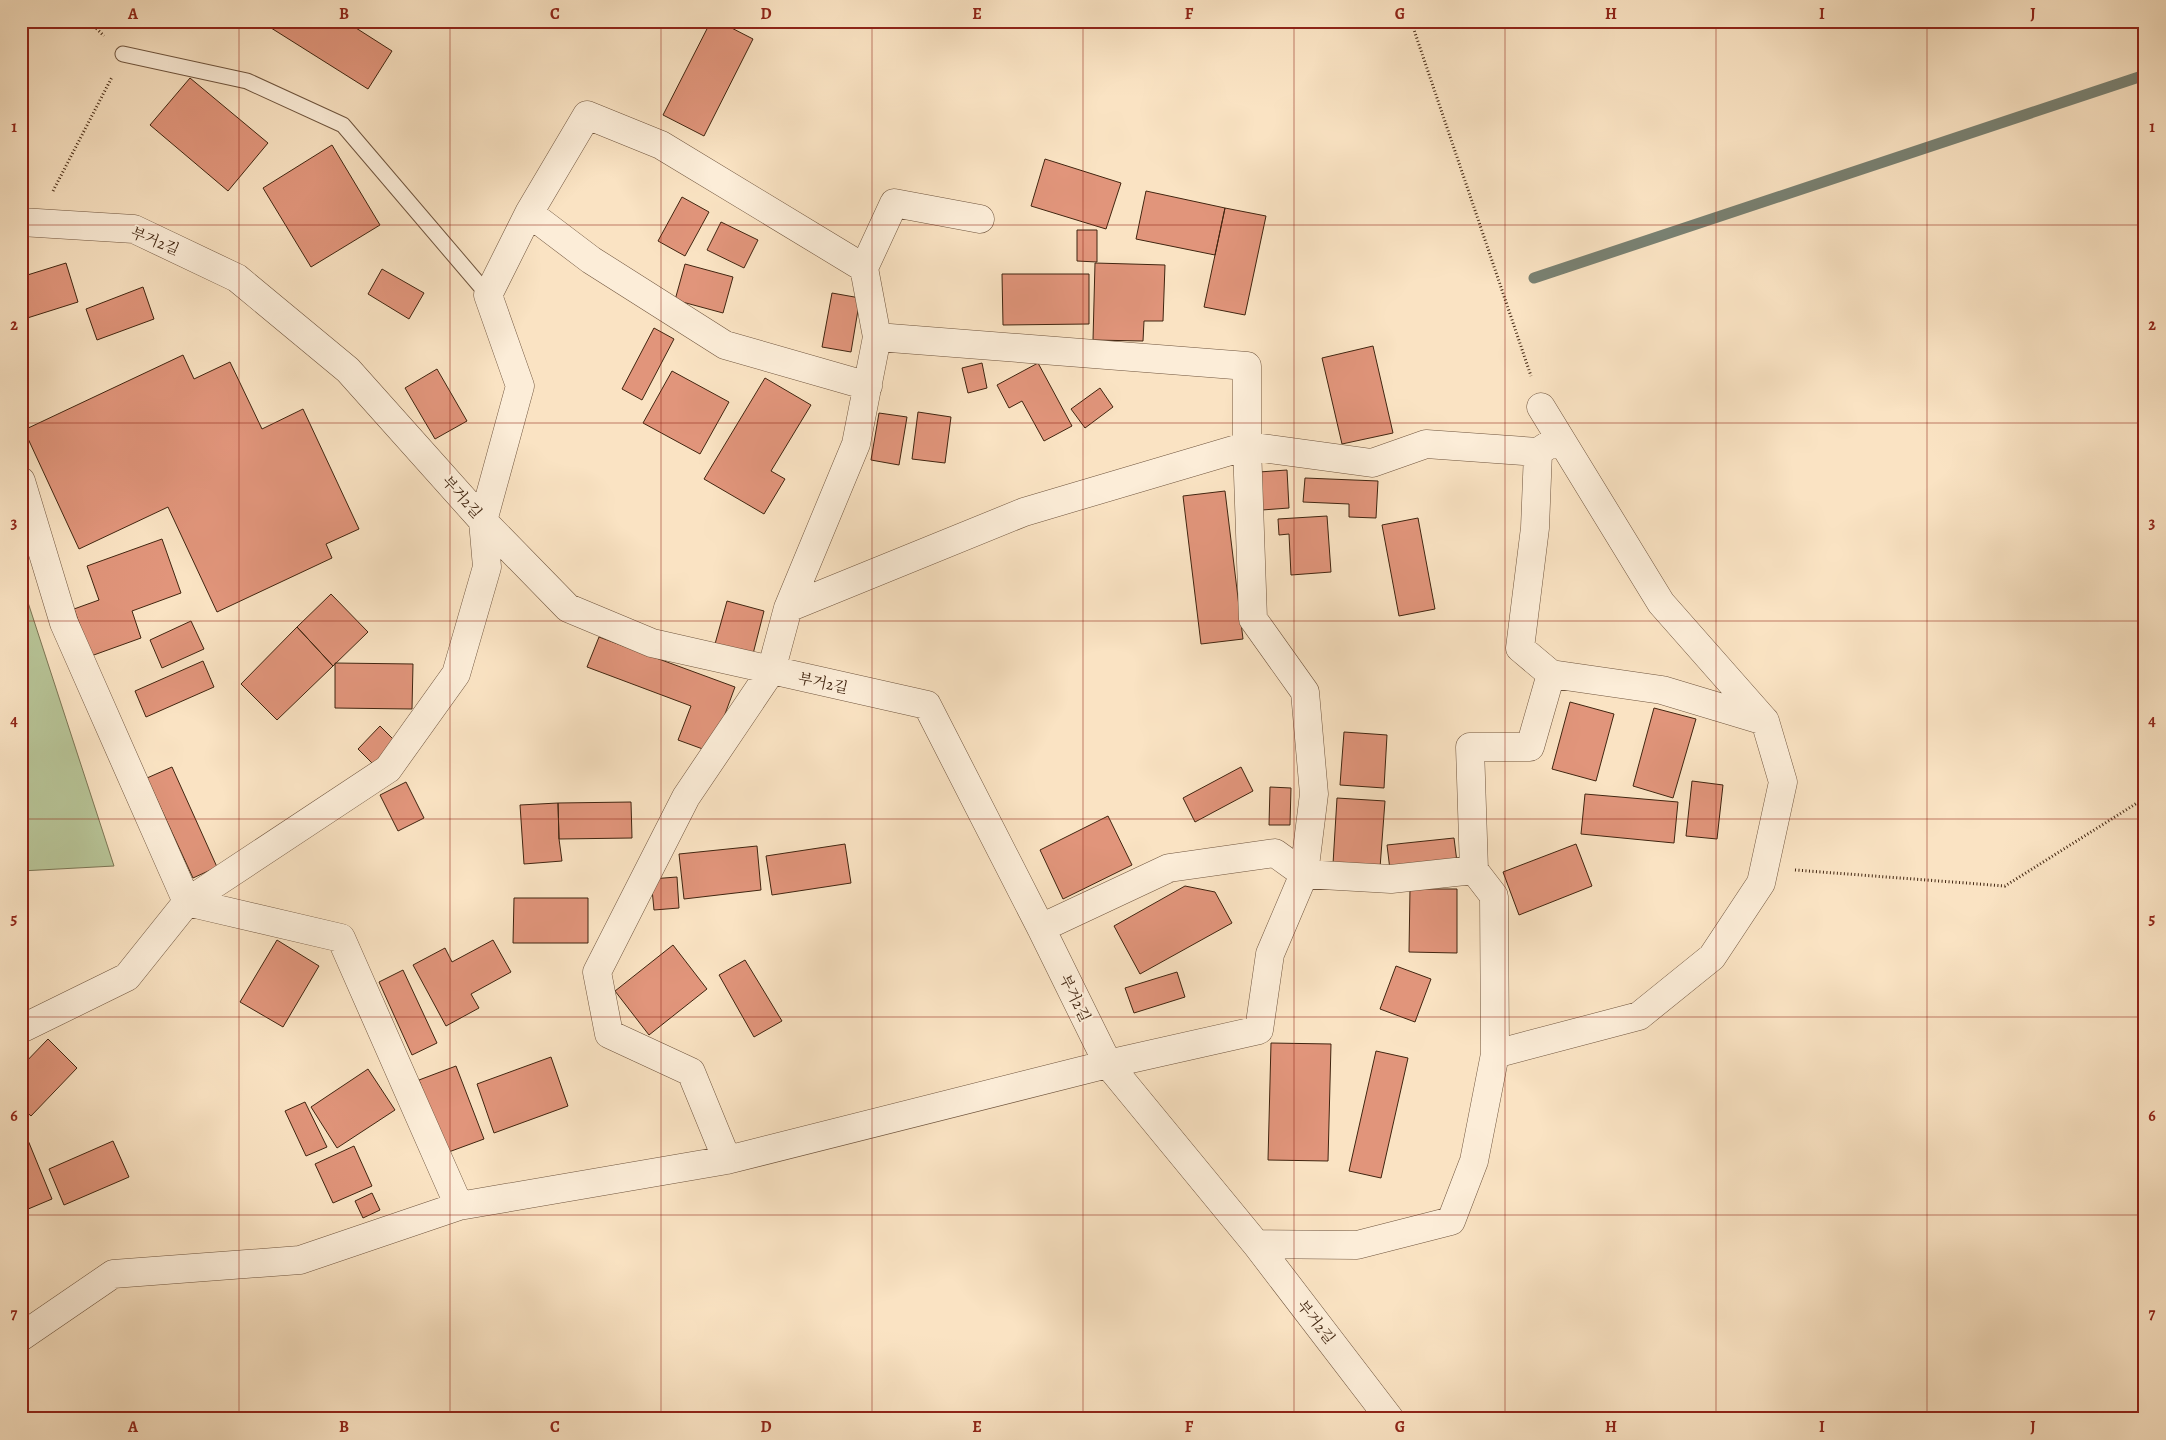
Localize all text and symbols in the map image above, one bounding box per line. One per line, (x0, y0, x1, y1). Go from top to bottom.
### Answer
text: A (127, 3, 139, 25)
text: B (339, 3, 349, 25)
text: C (550, 3, 560, 25)
text: D (760, 3, 772, 25)
text: E (972, 3, 982, 25)
text: F (1185, 3, 1194, 25)
text: G (1395, 3, 1405, 25)
text: H (1605, 3, 1617, 25)
text: I (1819, 3, 1825, 25)
text: J (2030, 3, 2036, 25)
text: 1 (11, 116, 17, 138)
text: 1 (2149, 116, 2155, 138)
street label: 부거2길 (128, 222, 182, 260)
text: 2 (10, 314, 18, 336)
text: 2 (2148, 314, 2156, 336)
street label: 부거2길 (438, 472, 486, 522)
text: 3 (11, 512, 18, 534)
text: 3 (2149, 512, 2156, 534)
street label: 부거2길 (796, 668, 850, 698)
text: 4 (10, 710, 18, 732)
text: 4 (2148, 710, 2156, 732)
text: 5 (11, 908, 18, 930)
text: 5 (2149, 908, 2156, 930)
street label: 부거2길 (1055, 971, 1095, 1025)
text: 6 (10, 1105, 18, 1127)
text: 6 (2148, 1105, 2156, 1127)
street label: 부거2길 (1293, 1296, 1339, 1348)
text: 7 (11, 1303, 18, 1325)
text: 7 (2149, 1303, 2156, 1325)
text: A (127, 1416, 139, 1438)
text: B (339, 1416, 349, 1438)
text: C (550, 1416, 560, 1438)
text: D (760, 1416, 772, 1438)
text: E (972, 1416, 982, 1438)
text: F (1185, 1416, 1194, 1438)
text: G (1395, 1416, 1405, 1438)
text: H (1605, 1416, 1617, 1438)
text: I (1819, 1416, 1825, 1438)
text: J (2030, 1416, 2036, 1438)

